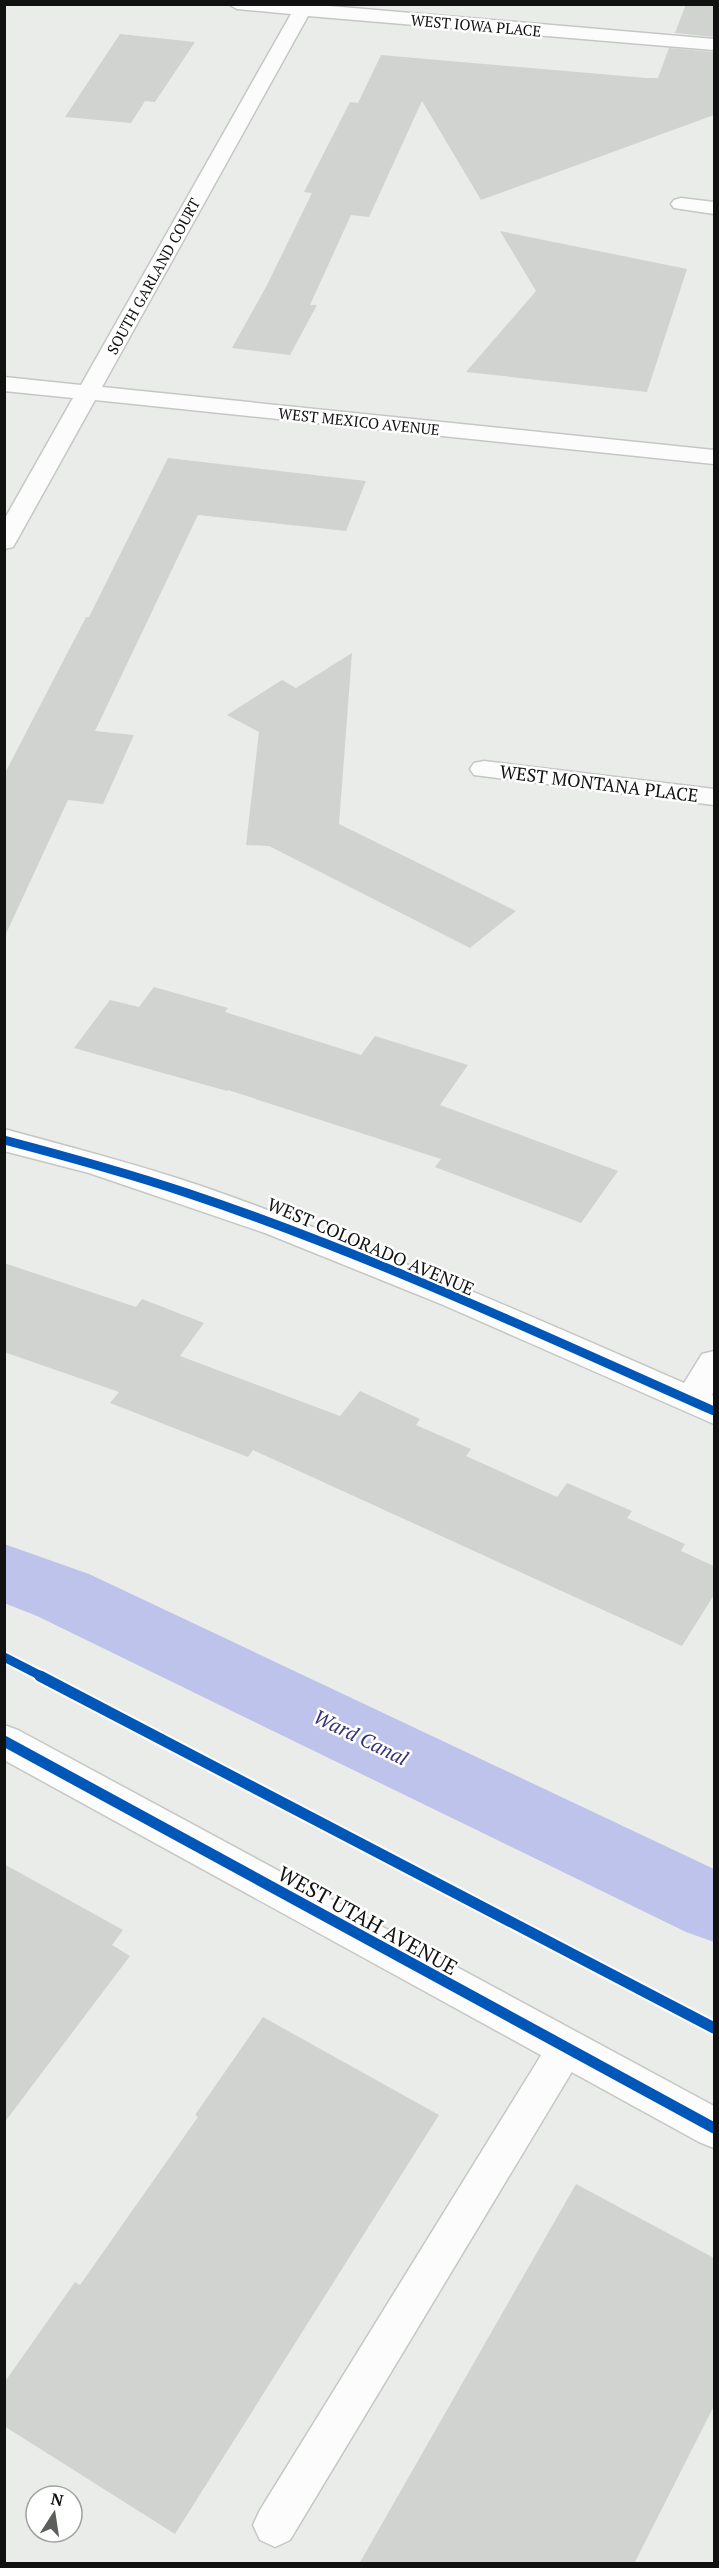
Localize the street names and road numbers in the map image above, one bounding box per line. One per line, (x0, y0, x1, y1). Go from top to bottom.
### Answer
street label: WEST IOWA PLACE (410, 9, 542, 41)
street label: SOUTH GARLAND COURT (102, 194, 204, 358)
street label: WEST MEXICO AVENUE (277, 403, 441, 439)
street label: WEST MONTANA PLACE (498, 759, 700, 807)
street label: WEST COLORADO AVENUE (264, 1191, 478, 1301)
street label: WEST UTAH AVENUE (273, 1859, 463, 1981)

